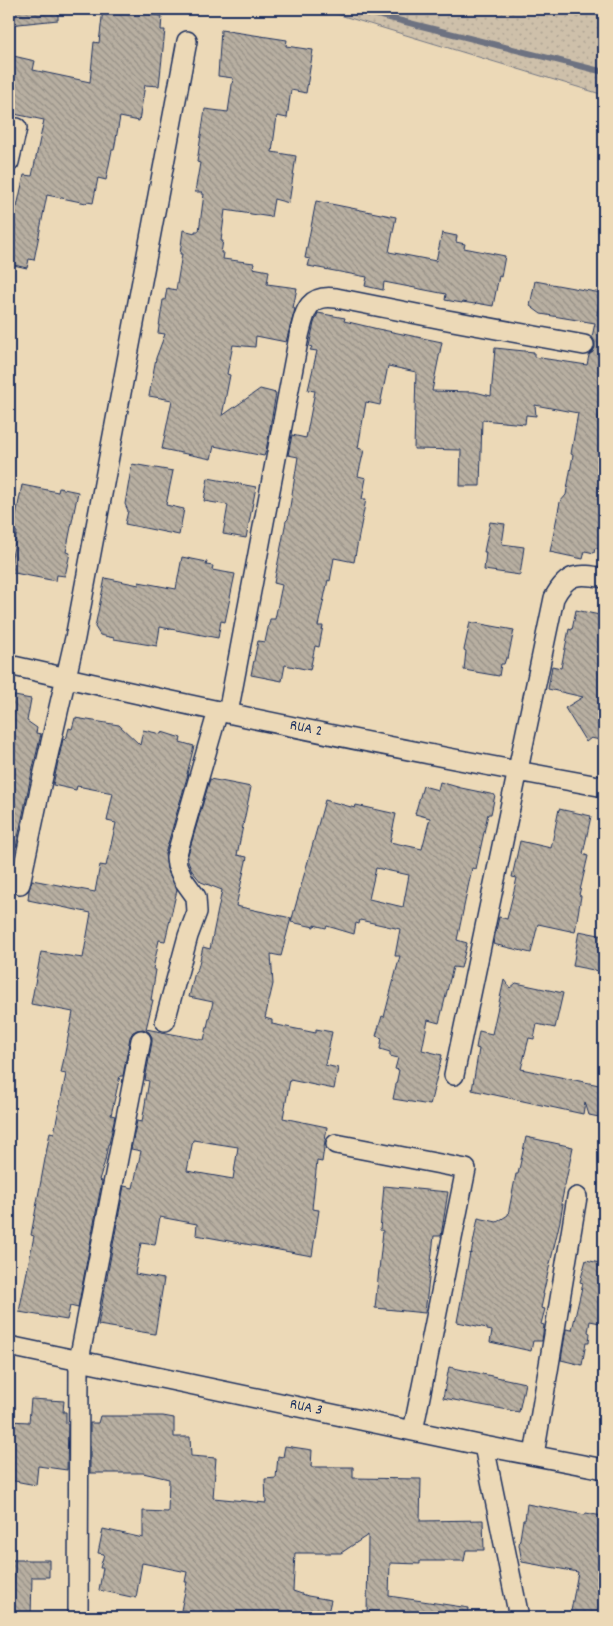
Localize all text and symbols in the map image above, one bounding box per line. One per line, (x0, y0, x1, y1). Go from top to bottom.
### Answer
street label: RUA 2 (288, 715, 324, 743)
street label: RUA 3 (288, 1394, 324, 1422)

